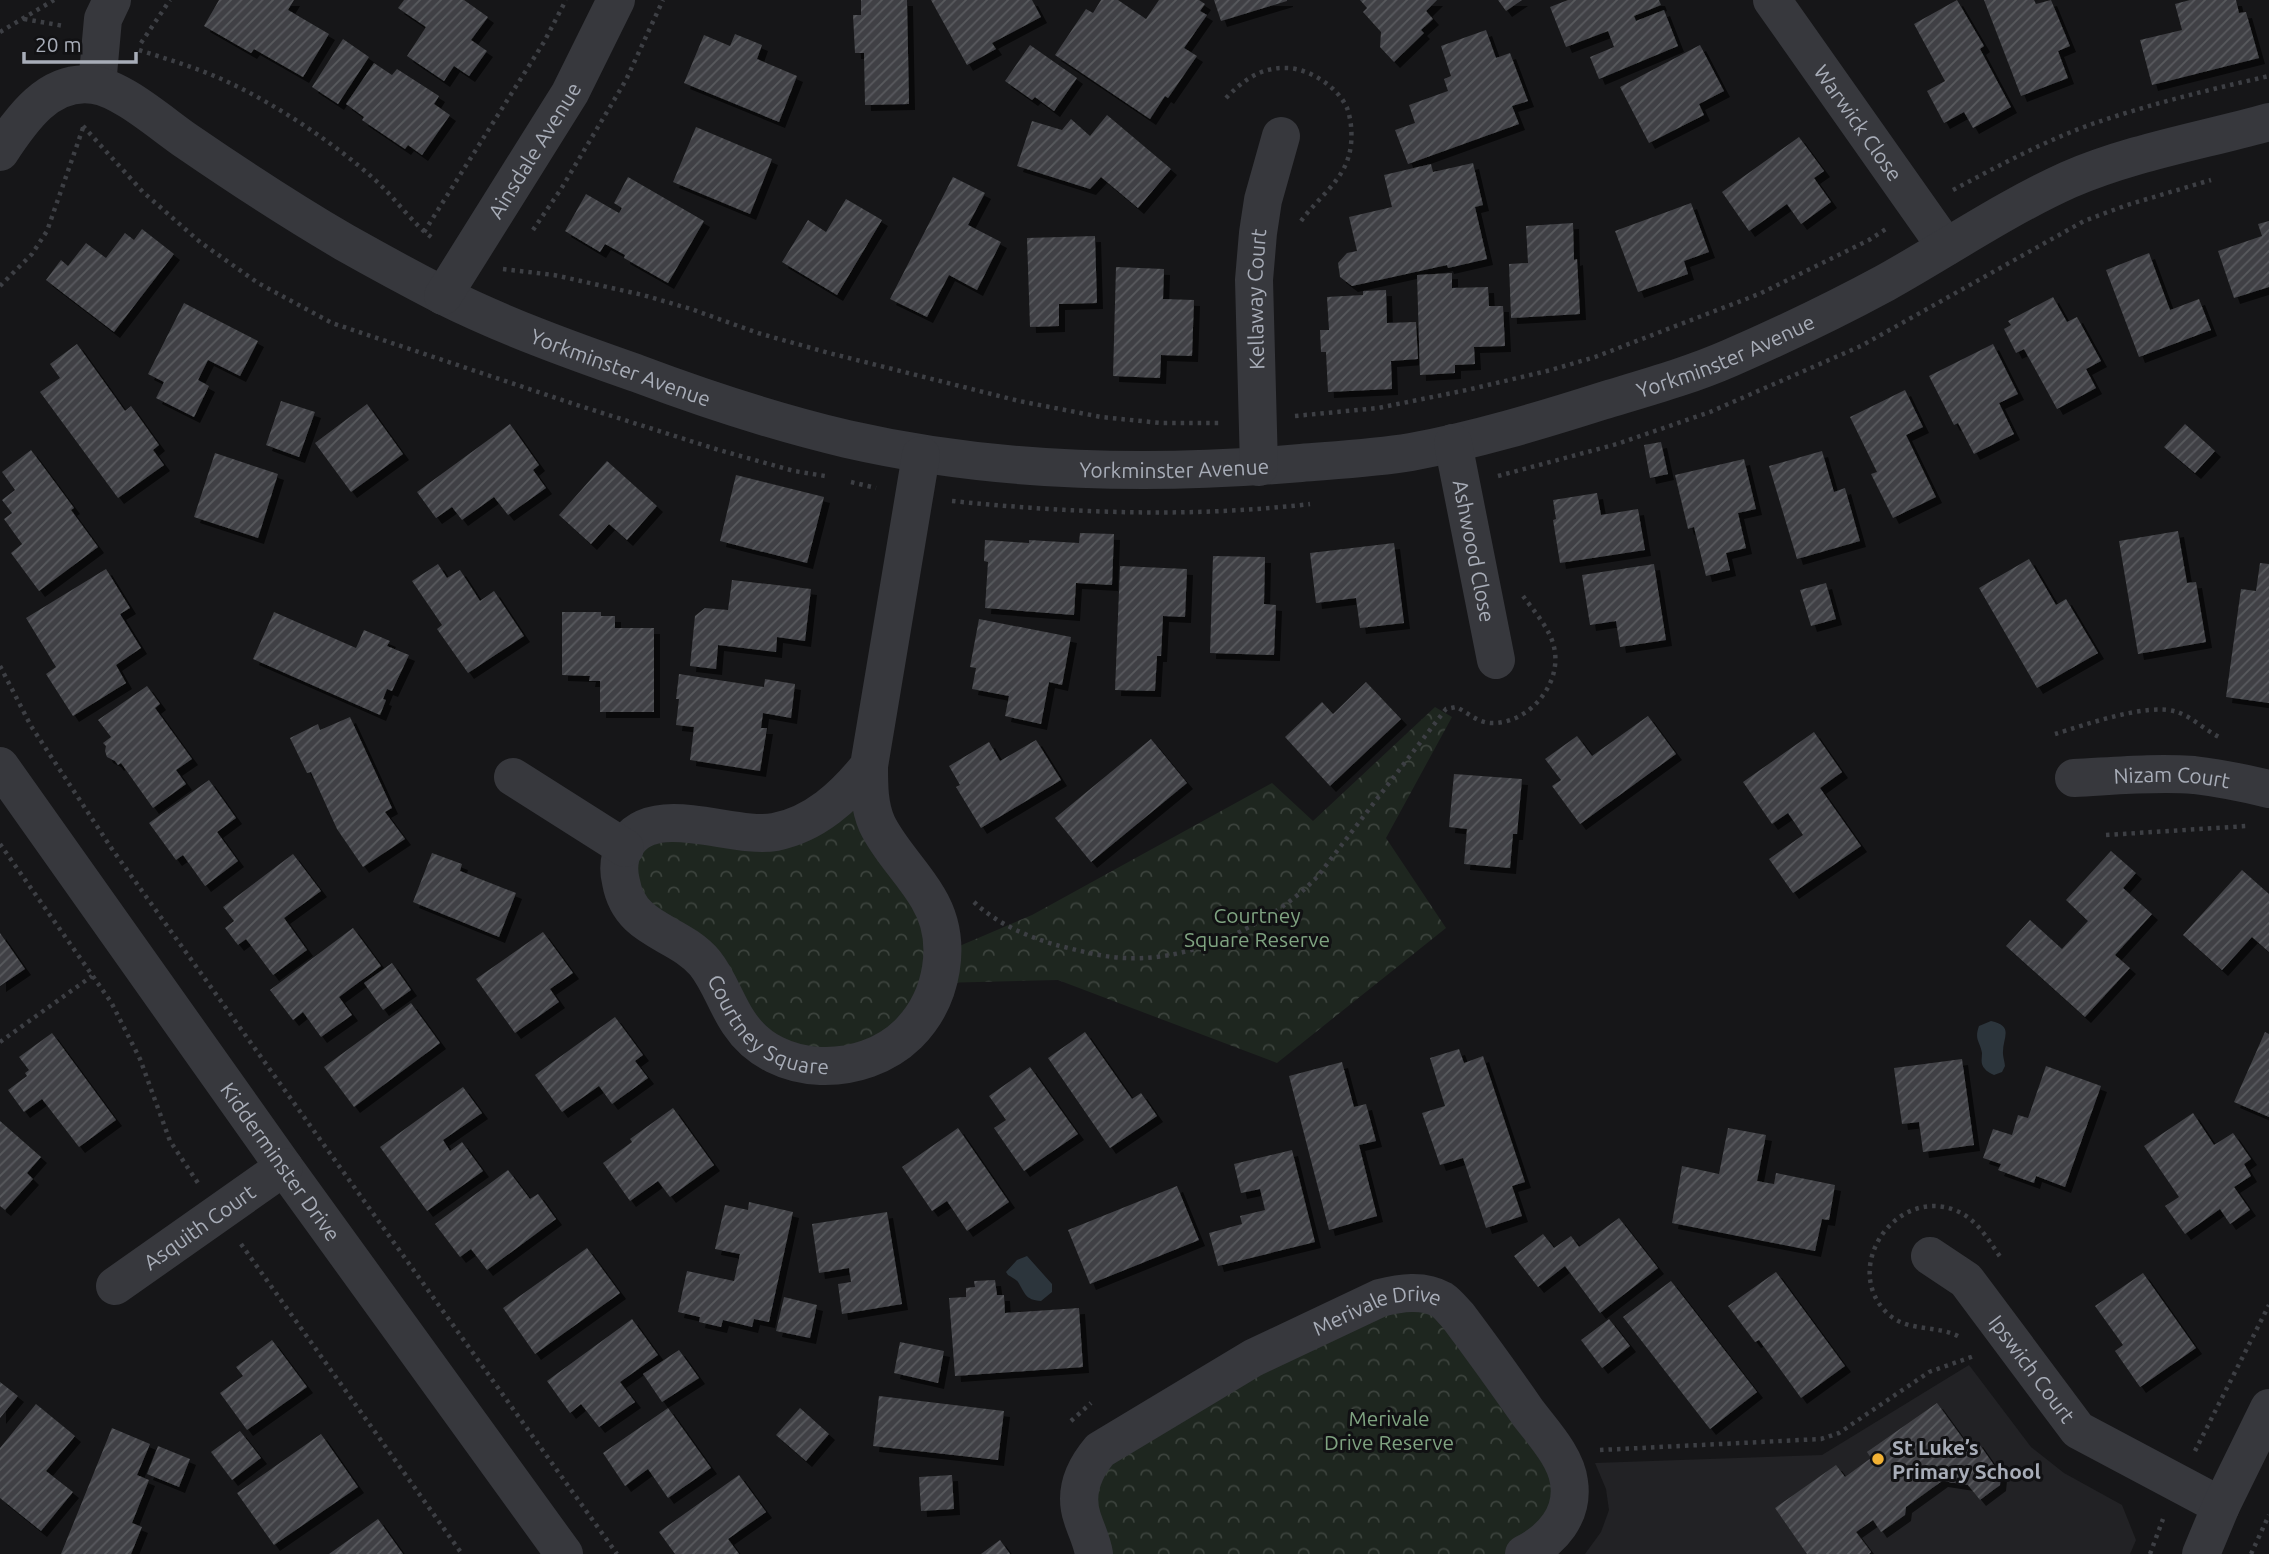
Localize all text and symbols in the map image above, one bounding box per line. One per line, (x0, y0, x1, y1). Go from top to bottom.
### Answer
scale bar (24, 21, 136, 65)
text: 20 m (35, 32, 82, 56)
street label: Warwick Close (1809, 60, 1907, 185)
street label: Ainsdale Avenue (483, 78, 585, 223)
street label: Kellaway Court (1242, 227, 1271, 370)
street label: Yorkminster Avenue (1634, 309, 1818, 402)
street label: Yorkminster Avenue (527, 323, 714, 411)
street label: Yorkminster Avenue (1079, 454, 1270, 482)
street label: Ashwood Close (1449, 478, 1500, 624)
street label: Nizam Court (2113, 762, 2232, 792)
park label: Courtney Square Reserve (1184, 903, 1330, 951)
street label: Courtney Square (703, 970, 829, 1078)
street label: Kidderminster Drive (216, 1078, 345, 1245)
street label: Asquith Court (139, 1179, 260, 1274)
street label: Merivale Drive (1309, 1281, 1445, 1340)
street label: Ipswich Court (1984, 1310, 2080, 1427)
park label: Merivale Drive Reserve (1324, 1406, 1454, 1454)
place label: St Luke’s Primary School (1892, 1435, 2041, 1483)
marker: St Luke’s Primary School (1870, 1451, 1886, 1467)

